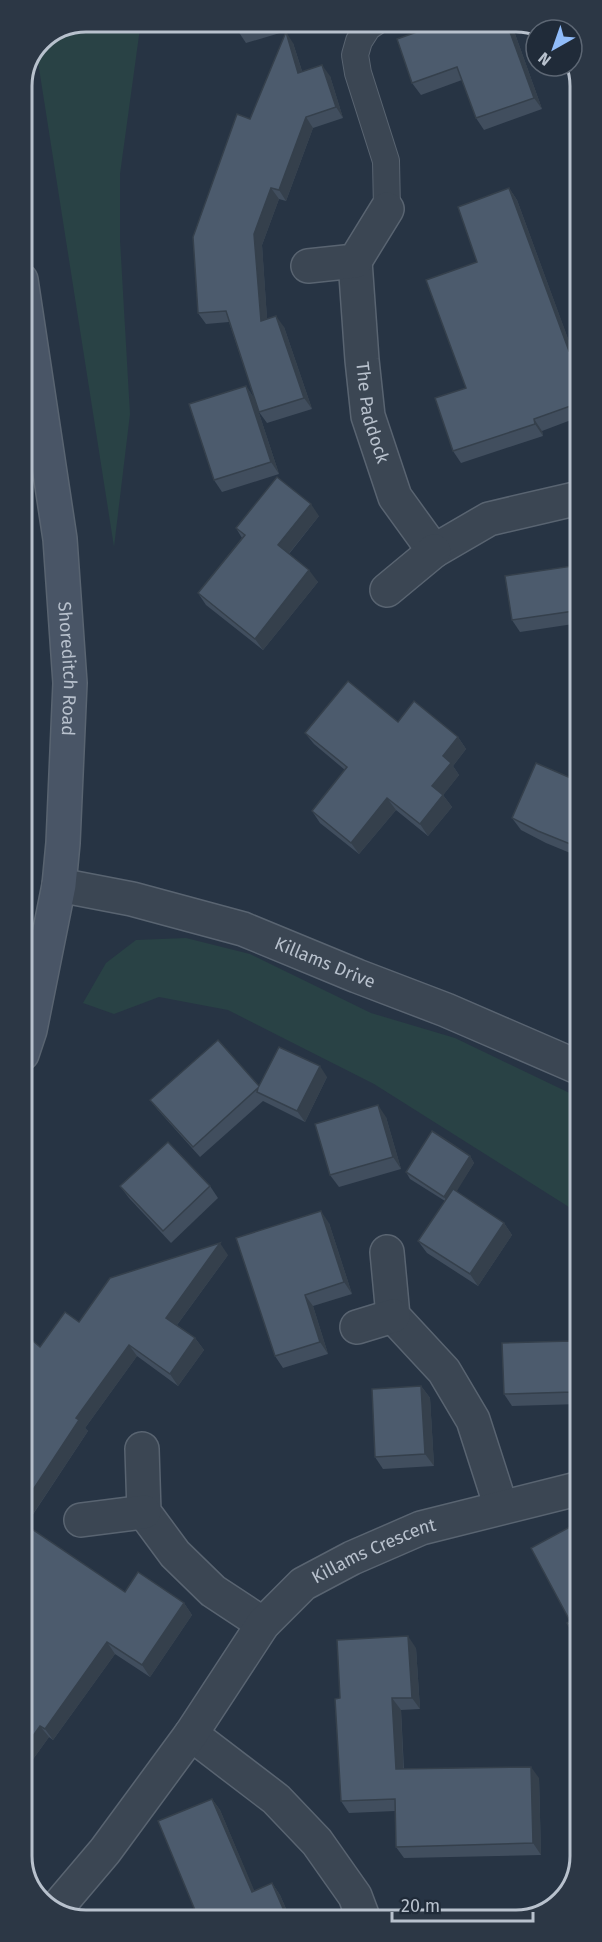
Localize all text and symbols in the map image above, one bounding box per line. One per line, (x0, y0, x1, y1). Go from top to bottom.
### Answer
north arrow (524, 18, 584, 78)
text: N (535, 48, 555, 70)
street label: The Paddock (351, 361, 394, 467)
street label: Shoreditch Road (53, 601, 81, 737)
street label: Killams Drive (271, 932, 378, 993)
street label: Killams Crescent (308, 1514, 438, 1588)
scale bar (392, 1885, 533, 1923)
text: 20 m (401, 1895, 440, 1917)

